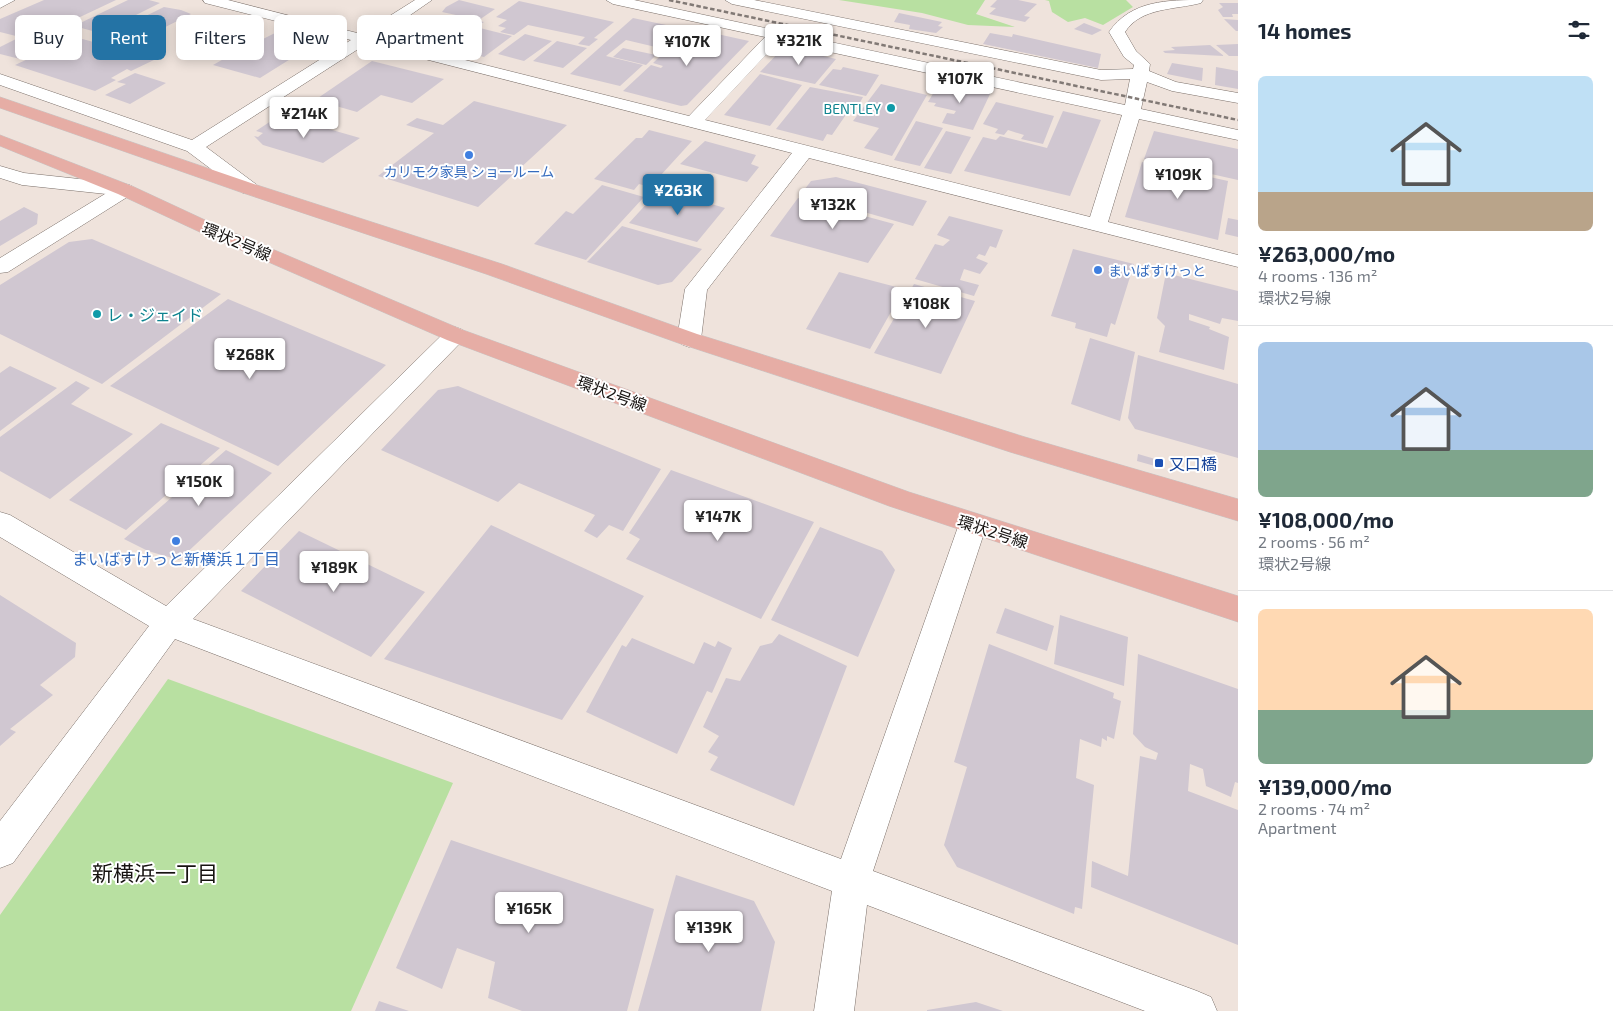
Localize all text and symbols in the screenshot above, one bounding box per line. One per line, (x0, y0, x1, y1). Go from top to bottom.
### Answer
chip: Buy (15, 15, 82, 60)
chip: Rent (92, 15, 166, 60)
chip: Filters (176, 15, 264, 60)
chip: New (274, 15, 347, 60)
chip: Apartment (357, 15, 482, 60)
icon: filters (1565, 16, 1593, 44)
text: 14 homes (1258, 18, 1352, 43)
pin: ¥321K (764, 23, 834, 66)
pin: ¥107K (652, 24, 722, 67)
text: ¥321K (776, 30, 822, 49)
text: ¥107K (664, 31, 710, 50)
pin: ¥107K (925, 62, 995, 104)
text: ¥107K (937, 68, 983, 87)
pin: ¥214K (269, 96, 339, 139)
place label: BENTLEY (823, 100, 881, 117)
marker: BENTLEY (885, 102, 897, 114)
text: ¥214K (280, 103, 328, 122)
icon: home (1381, 109, 1471, 199)
marker: カリモク家具 ショールーム (463, 149, 475, 161)
pin: ¥109K (1143, 158, 1213, 200)
place label: カリモク家具 ショールーム (384, 163, 554, 180)
text: ¥109K (1154, 164, 1202, 183)
pin: ¥263K (643, 174, 713, 216)
text: ¥263K (654, 180, 702, 199)
pin: ¥132K (798, 188, 868, 230)
text: ¥132K (810, 194, 856, 213)
street label: 環状2号線 (200, 218, 274, 264)
text: ¥263,000/mo (1258, 241, 1395, 266)
place label: まいばすけっと (1108, 262, 1206, 279)
marker: まいばすけっと (1092, 264, 1104, 276)
text: 4 rooms · 136 m² (1258, 266, 1377, 285)
pin: ¥108K (891, 286, 961, 329)
text: 環状2号線 (1258, 288, 1331, 307)
text: ¥108K (902, 293, 950, 312)
place label: レ・ジェイド (107, 305, 203, 324)
marker: レ・ジェイド (91, 308, 103, 320)
pin: ¥268K (215, 338, 285, 380)
text: ¥268K (225, 344, 275, 363)
street label: 環状2号線 (574, 372, 650, 414)
icon: home (1381, 374, 1471, 464)
place label: 又口橋 (1169, 454, 1217, 473)
marker: 又口橋 (1153, 457, 1165, 469)
pin: ¥150K (164, 464, 234, 507)
text: ¥150K (176, 471, 222, 490)
pin: ¥147K (683, 500, 753, 542)
text: ¥147K (695, 506, 741, 525)
text: ¥108,000/mo (1258, 507, 1394, 532)
street label: 環状2号線 (955, 511, 1031, 551)
text: 2 rooms · 56 m² (1258, 532, 1370, 551)
marker: まいばすけっと新横浜１丁目 (170, 535, 182, 547)
place label: まいばすけっと新横浜１丁目 (72, 549, 280, 568)
pin: ¥189K (299, 550, 369, 593)
text: 環状2号線 (1258, 554, 1331, 573)
text: ¥189K (310, 557, 358, 576)
icon: home (1381, 642, 1471, 732)
text: ¥139,000/mo (1258, 774, 1392, 799)
text: 2 rooms · 74 m² (1258, 799, 1370, 818)
text: Apartment (1258, 818, 1337, 837)
district label: 新横浜一丁目 (92, 860, 218, 885)
pin: ¥165K (494, 892, 564, 934)
text: ¥165K (506, 898, 552, 917)
pin: ¥139K (674, 910, 744, 953)
text: ¥139K (686, 917, 732, 936)

